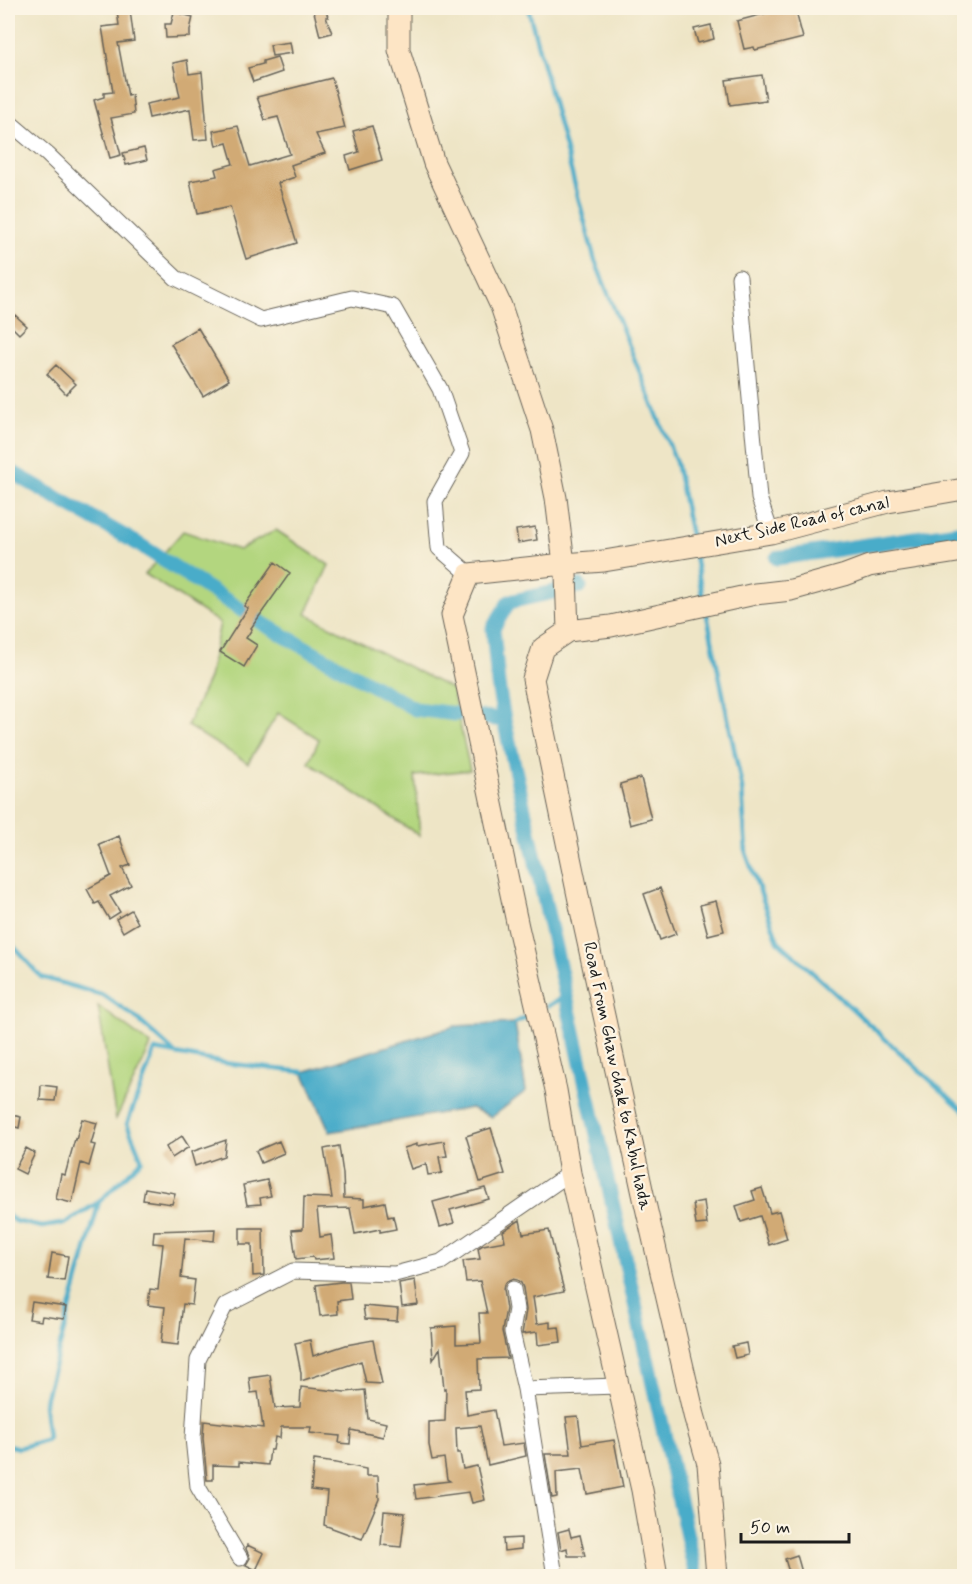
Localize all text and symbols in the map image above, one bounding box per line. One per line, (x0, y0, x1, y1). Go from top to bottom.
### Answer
street label: Next Side Road of canal (712, 490, 892, 554)
street label: Road From Ghaw chak to Kabul hada (577, 940, 657, 1212)
scale bar (741, 1506, 849, 1544)
text: 50 m (750, 1516, 790, 1540)

